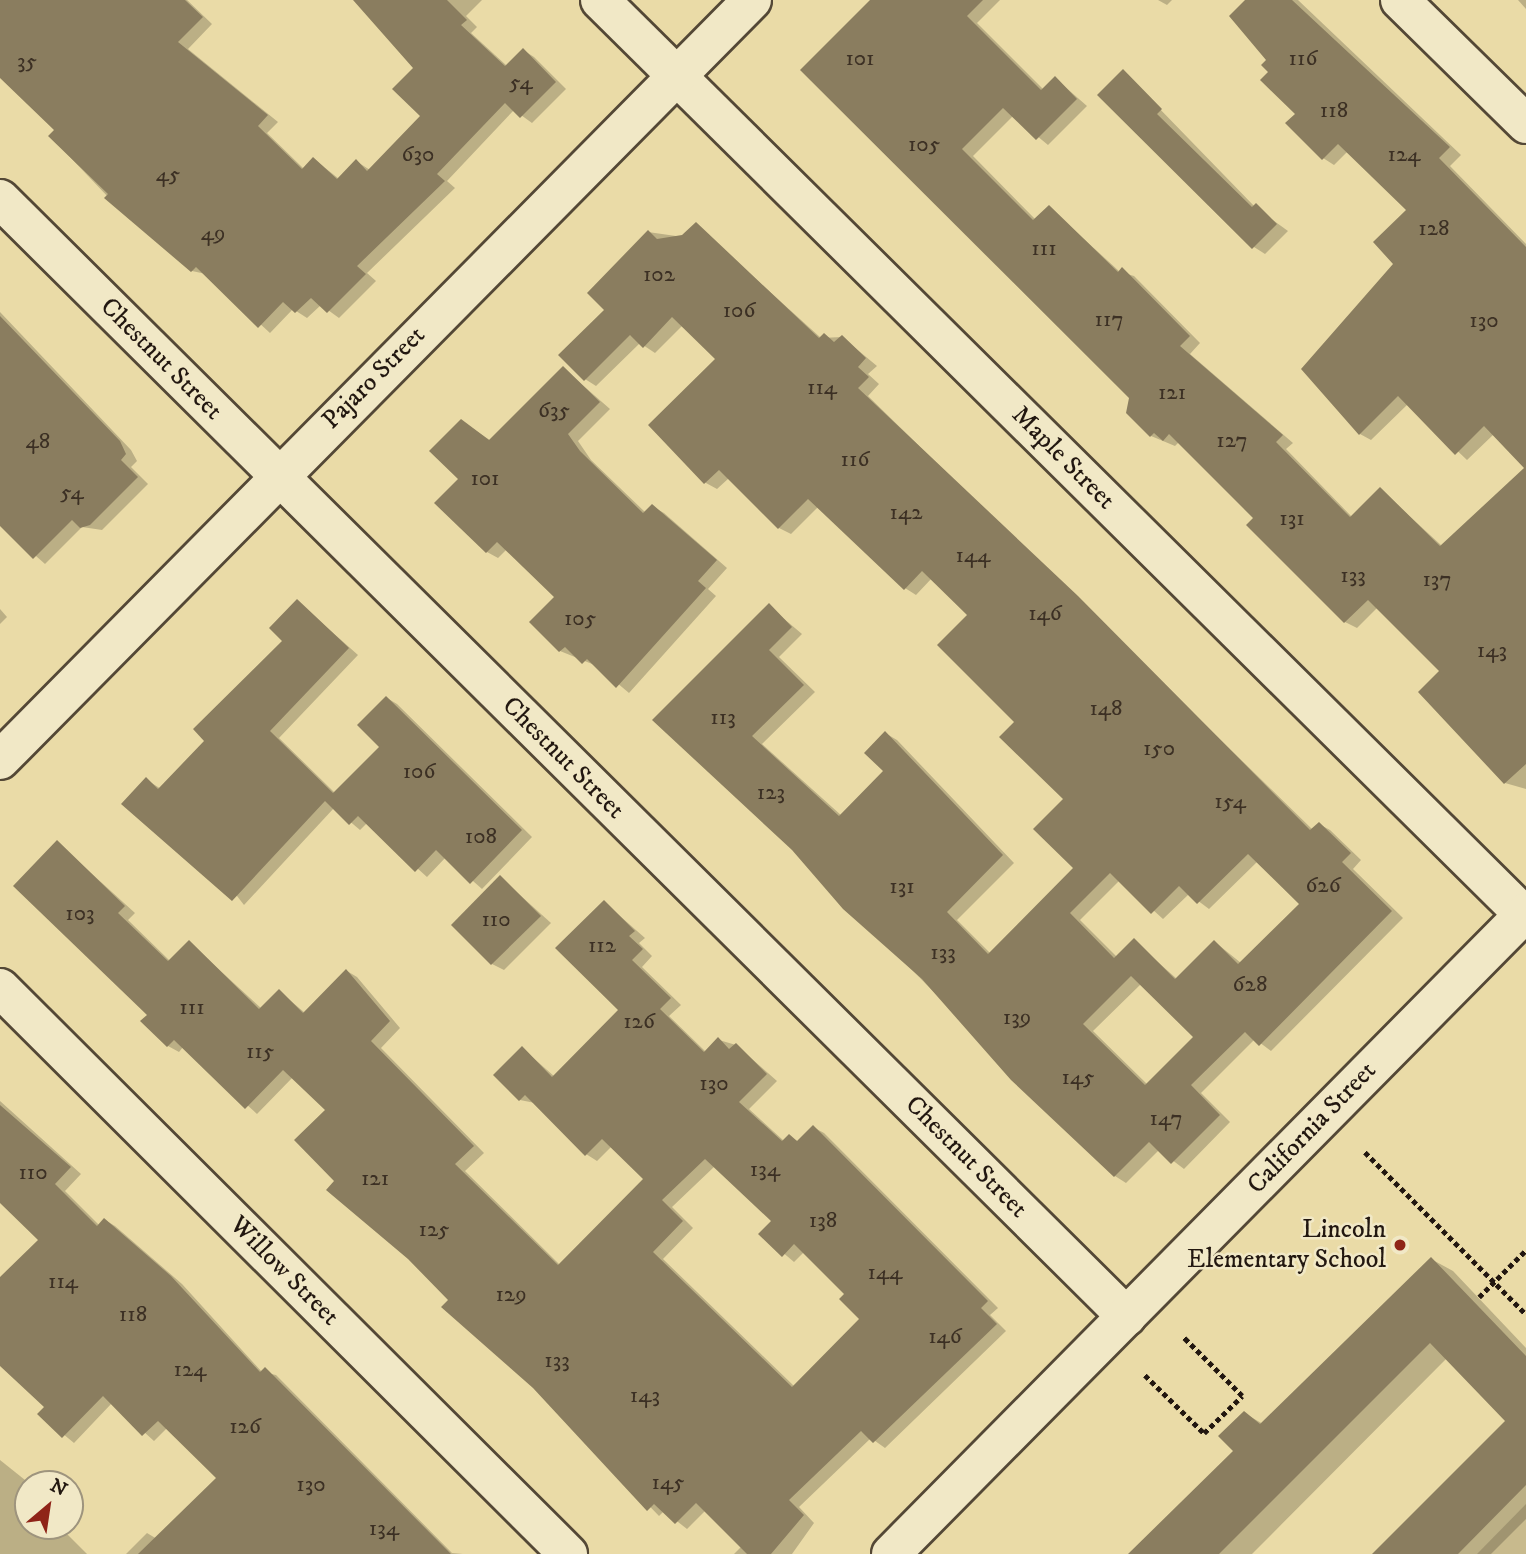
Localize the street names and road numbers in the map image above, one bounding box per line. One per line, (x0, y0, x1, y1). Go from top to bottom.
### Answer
street label: Chestnut Street (93, 291, 229, 427)
street label: Pajaro Street (316, 320, 432, 436)
street label: Maple Street (1005, 400, 1121, 516)
street label: Chestnut Street (495, 690, 631, 826)
street label: California Street (1241, 1055, 1383, 1201)
street label: Chestnut Street (898, 1089, 1034, 1225)
street label: Willow Street (223, 1210, 345, 1332)

